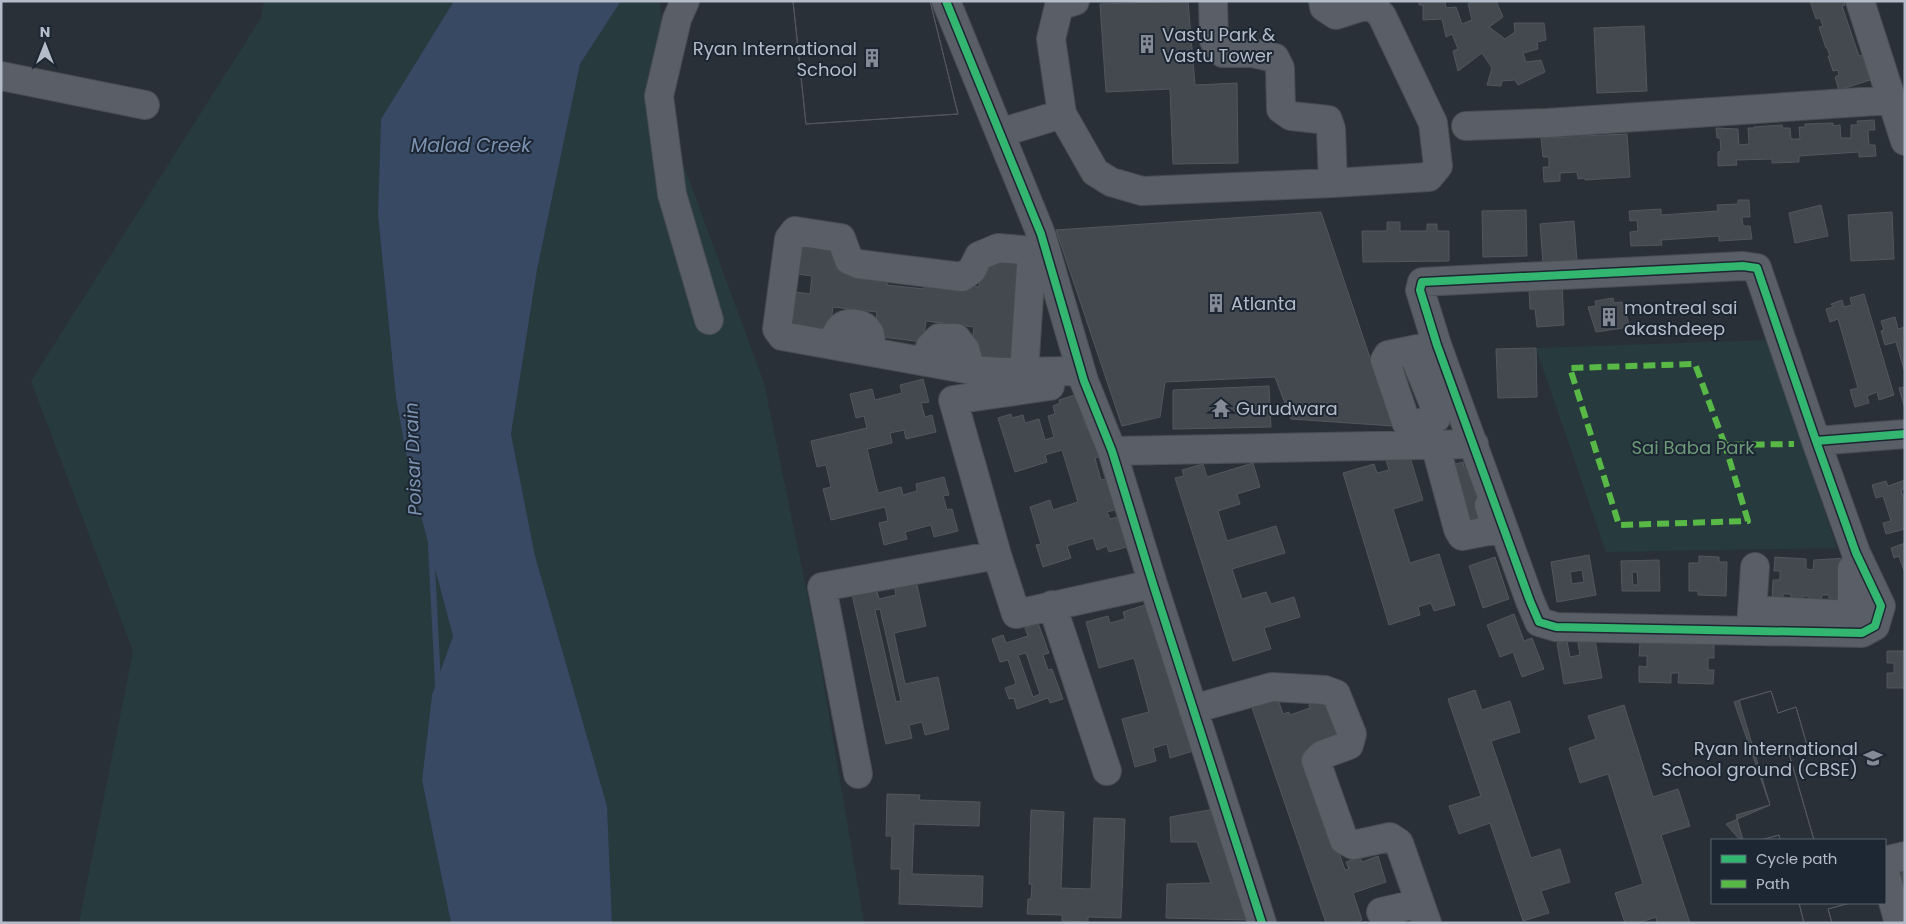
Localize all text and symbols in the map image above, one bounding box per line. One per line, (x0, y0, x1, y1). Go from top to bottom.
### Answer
north arrow (20, 20, 70, 70)
text: N (40, 22, 50, 42)
place label: Vastu Park & Vastu Tower (1162, 22, 1276, 68)
building icon: Vastu Park & Vastu Tower (1136, 33, 1158, 55)
place label: Ryan International School (693, 36, 857, 82)
building icon: Ryan International School (861, 47, 883, 69)
water label: Malad Creek (411, 132, 532, 159)
place label: Atlanta (1231, 291, 1297, 316)
building icon: Atlanta (1205, 292, 1227, 314)
place label: montreal sai akashdeep (1624, 295, 1737, 341)
building icon: montreal sai akashdeep (1598, 306, 1620, 328)
place label: Gurudwara (1236, 396, 1338, 421)
temple icon: Gurudwara (1210, 397, 1232, 419)
water label: Poisar Drain (398, 402, 428, 516)
park label: Sai Baba Park (1632, 435, 1755, 460)
place label: Ryan International School ground (CBSE) (1661, 736, 1858, 782)
school or university icon: Ryan International School ground (CBSE) (1862, 747, 1884, 769)
legend (1711, 839, 1886, 904)
text: Cycle path (1756, 848, 1837, 869)
text: Path (1756, 873, 1790, 894)

